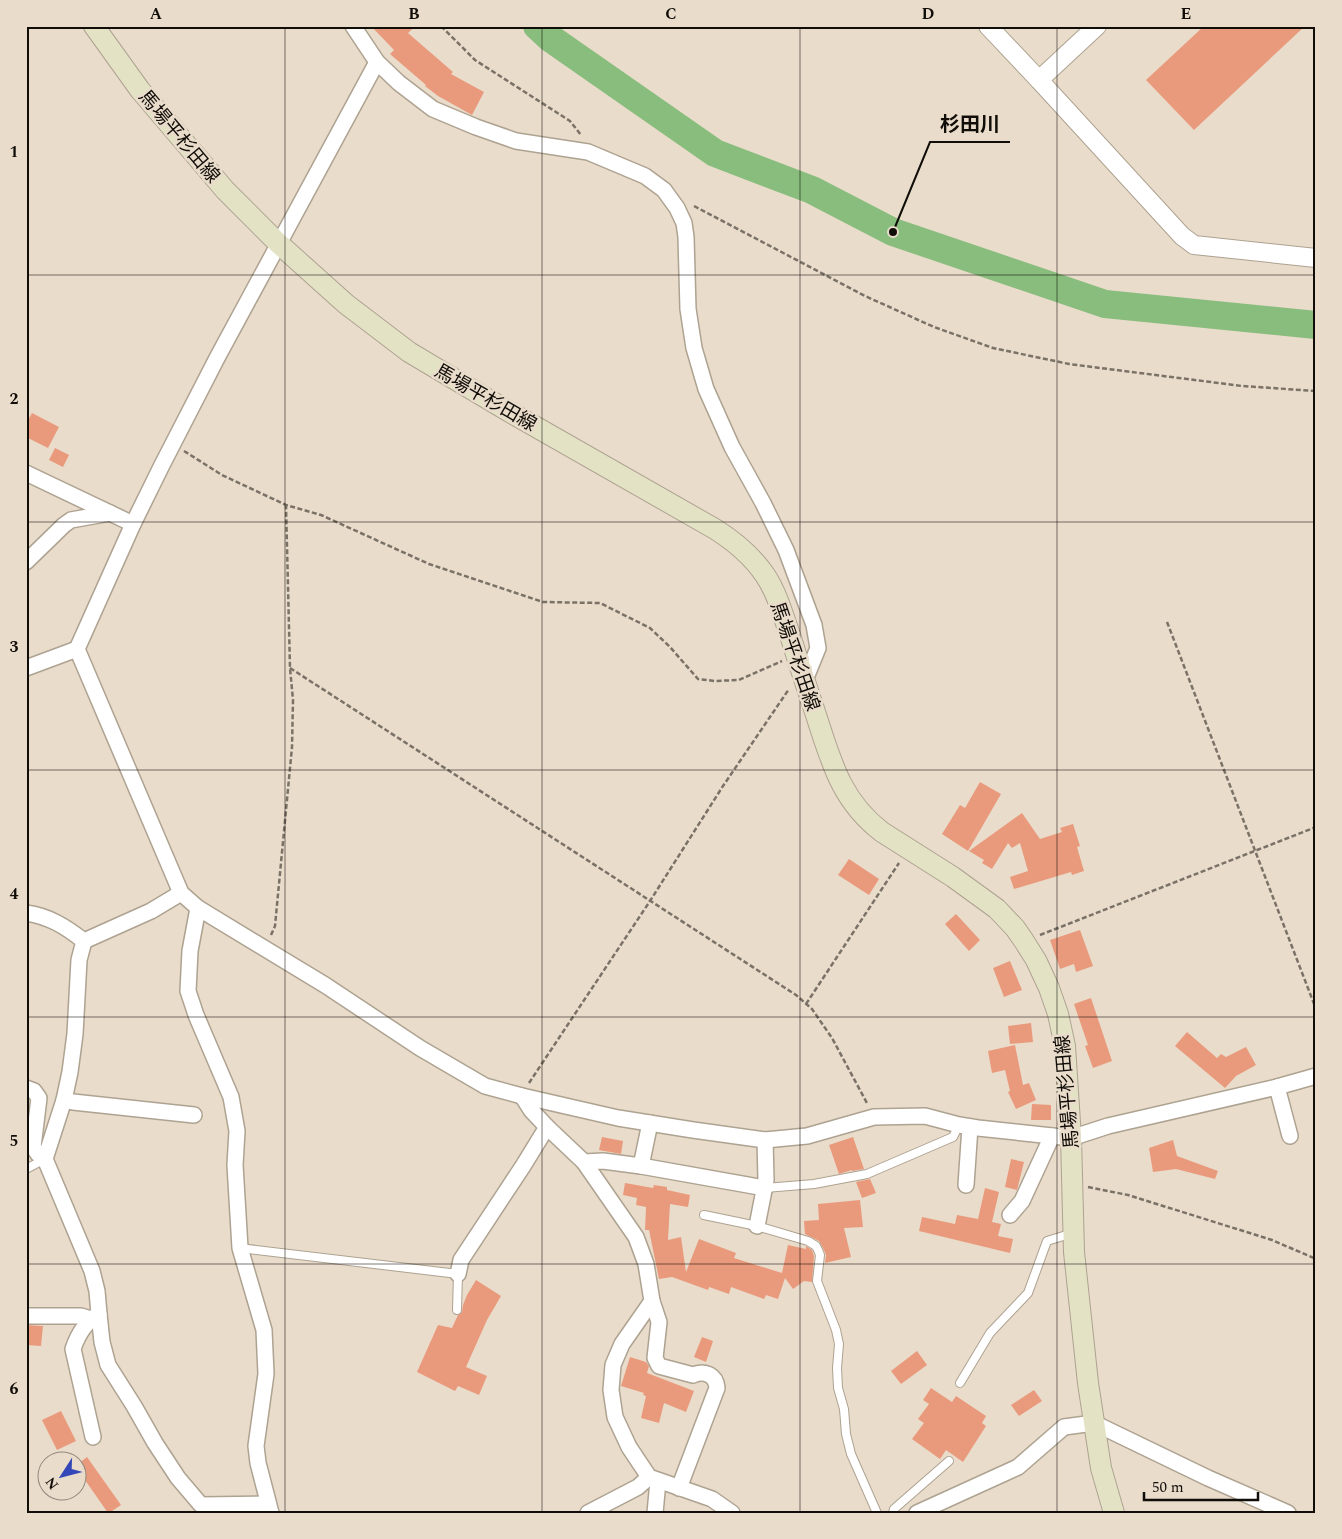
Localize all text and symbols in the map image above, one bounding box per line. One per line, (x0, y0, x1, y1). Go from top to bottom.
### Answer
text: A (150, 2, 163, 26)
text: B (408, 2, 420, 26)
text: C (665, 2, 677, 26)
text: D (922, 2, 935, 26)
text: E (1181, 2, 1191, 26)
street label: 馬場平杉田線 (131, 84, 227, 190)
callout: 杉田川 (930, 107, 1010, 142)
text: 杉田川 (940, 110, 1000, 140)
text: 1 (10, 140, 18, 164)
street label: 馬場平杉田線 (429, 357, 542, 439)
text: 2 (10, 387, 19, 411)
street label: 馬場平杉田線 (762, 598, 827, 715)
text: 3 (10, 635, 19, 659)
text: 4 (10, 882, 19, 906)
street label: 馬場平杉田線 (1048, 1034, 1087, 1150)
text: 5 (10, 1129, 18, 1153)
text: 6 (10, 1377, 19, 1401)
north arrow (38, 1452, 88, 1502)
scale bar (1144, 1469, 1258, 1501)
text: N (40, 1473, 64, 1494)
text: 50 m (1152, 1476, 1184, 1499)

